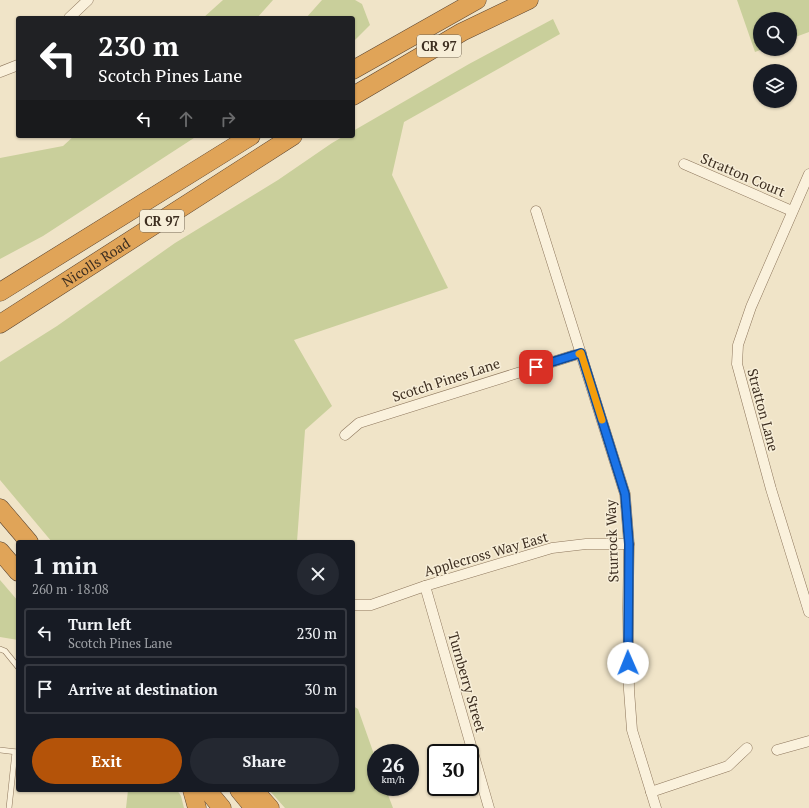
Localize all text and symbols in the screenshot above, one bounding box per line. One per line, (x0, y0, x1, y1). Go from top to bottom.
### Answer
map controls (753, 12, 797, 108)
button: search (753, 12, 797, 56)
text: 230 m (98, 27, 179, 64)
icon: left (32, 32, 84, 84)
road number: CR 97 (417, 35, 461, 57)
text: Scotch Pines Lane (98, 63, 242, 87)
button: layers (753, 64, 797, 108)
icon: left (133, 108, 155, 130)
icon: ahead (175, 108, 197, 130)
icon: right (217, 108, 239, 130)
street label: Stratton Court (698, 148, 789, 201)
road number: CR 97 (140, 210, 184, 232)
street label: Nicolls Road (58, 233, 134, 291)
pin (519, 350, 553, 384)
street label: Scotch Pines Lane (390, 353, 502, 406)
icon: arrive (525, 356, 547, 378)
street label: Stratton Lane (743, 366, 784, 453)
street label: Sturrock Way (601, 498, 622, 583)
street label: Applecross Way East (422, 527, 551, 580)
text: 1 min (32, 549, 98, 581)
button: close (297, 553, 339, 595)
text: 260 m · 18:08 (32, 580, 109, 598)
text: Turn left (68, 614, 132, 634)
icon: left (34, 622, 56, 644)
text: 230 m (296, 623, 337, 643)
street label: Turnberry Street (444, 630, 491, 735)
text: Scotch Pines Lane (68, 634, 172, 652)
position arrow (607, 642, 649, 684)
icon: arrive (34, 678, 56, 700)
text: Arrive at destination (68, 679, 218, 699)
text: 30 m (304, 679, 337, 699)
button: Exit (32, 738, 182, 784)
button: Share (190, 738, 339, 784)
speed limit sign: 30 (427, 744, 479, 796)
text: 26 (382, 751, 404, 778)
text: km/h (381, 773, 405, 786)

